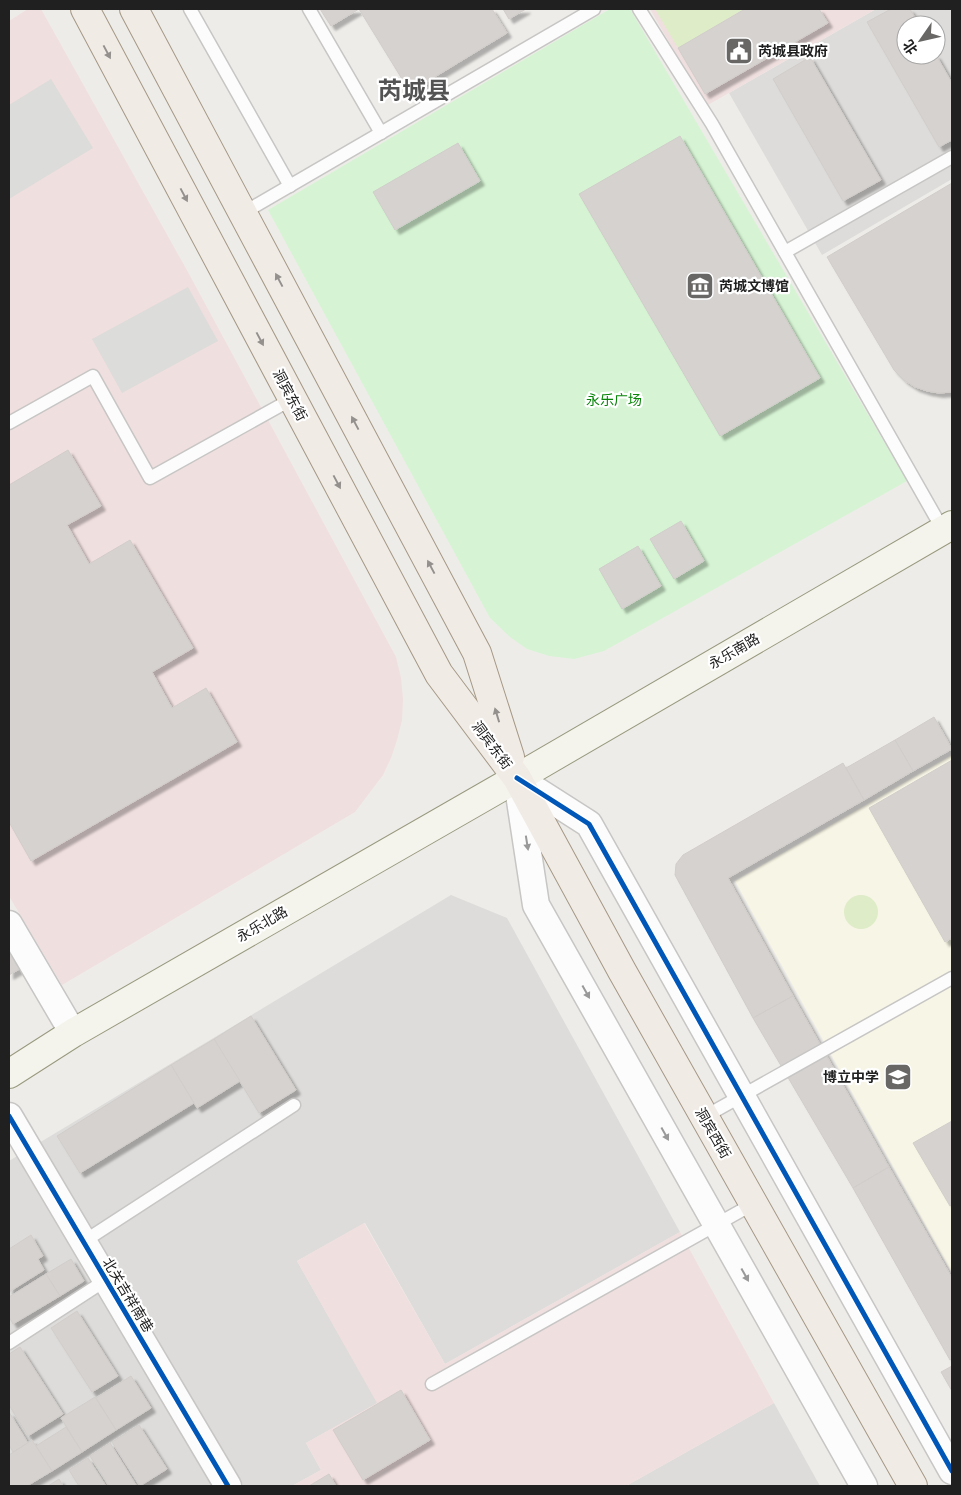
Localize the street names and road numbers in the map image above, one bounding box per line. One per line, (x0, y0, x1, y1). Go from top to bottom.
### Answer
street label: 洞宾东街 (270, 366, 311, 423)
street label: 永乐南路 (705, 629, 762, 672)
street label: 洞宾东街 (469, 717, 516, 772)
street label: 永乐北路 (233, 902, 290, 945)
street label: 洞宾西街 (692, 1104, 735, 1161)
street label: 北关吉祥南巷 (100, 1254, 157, 1335)

